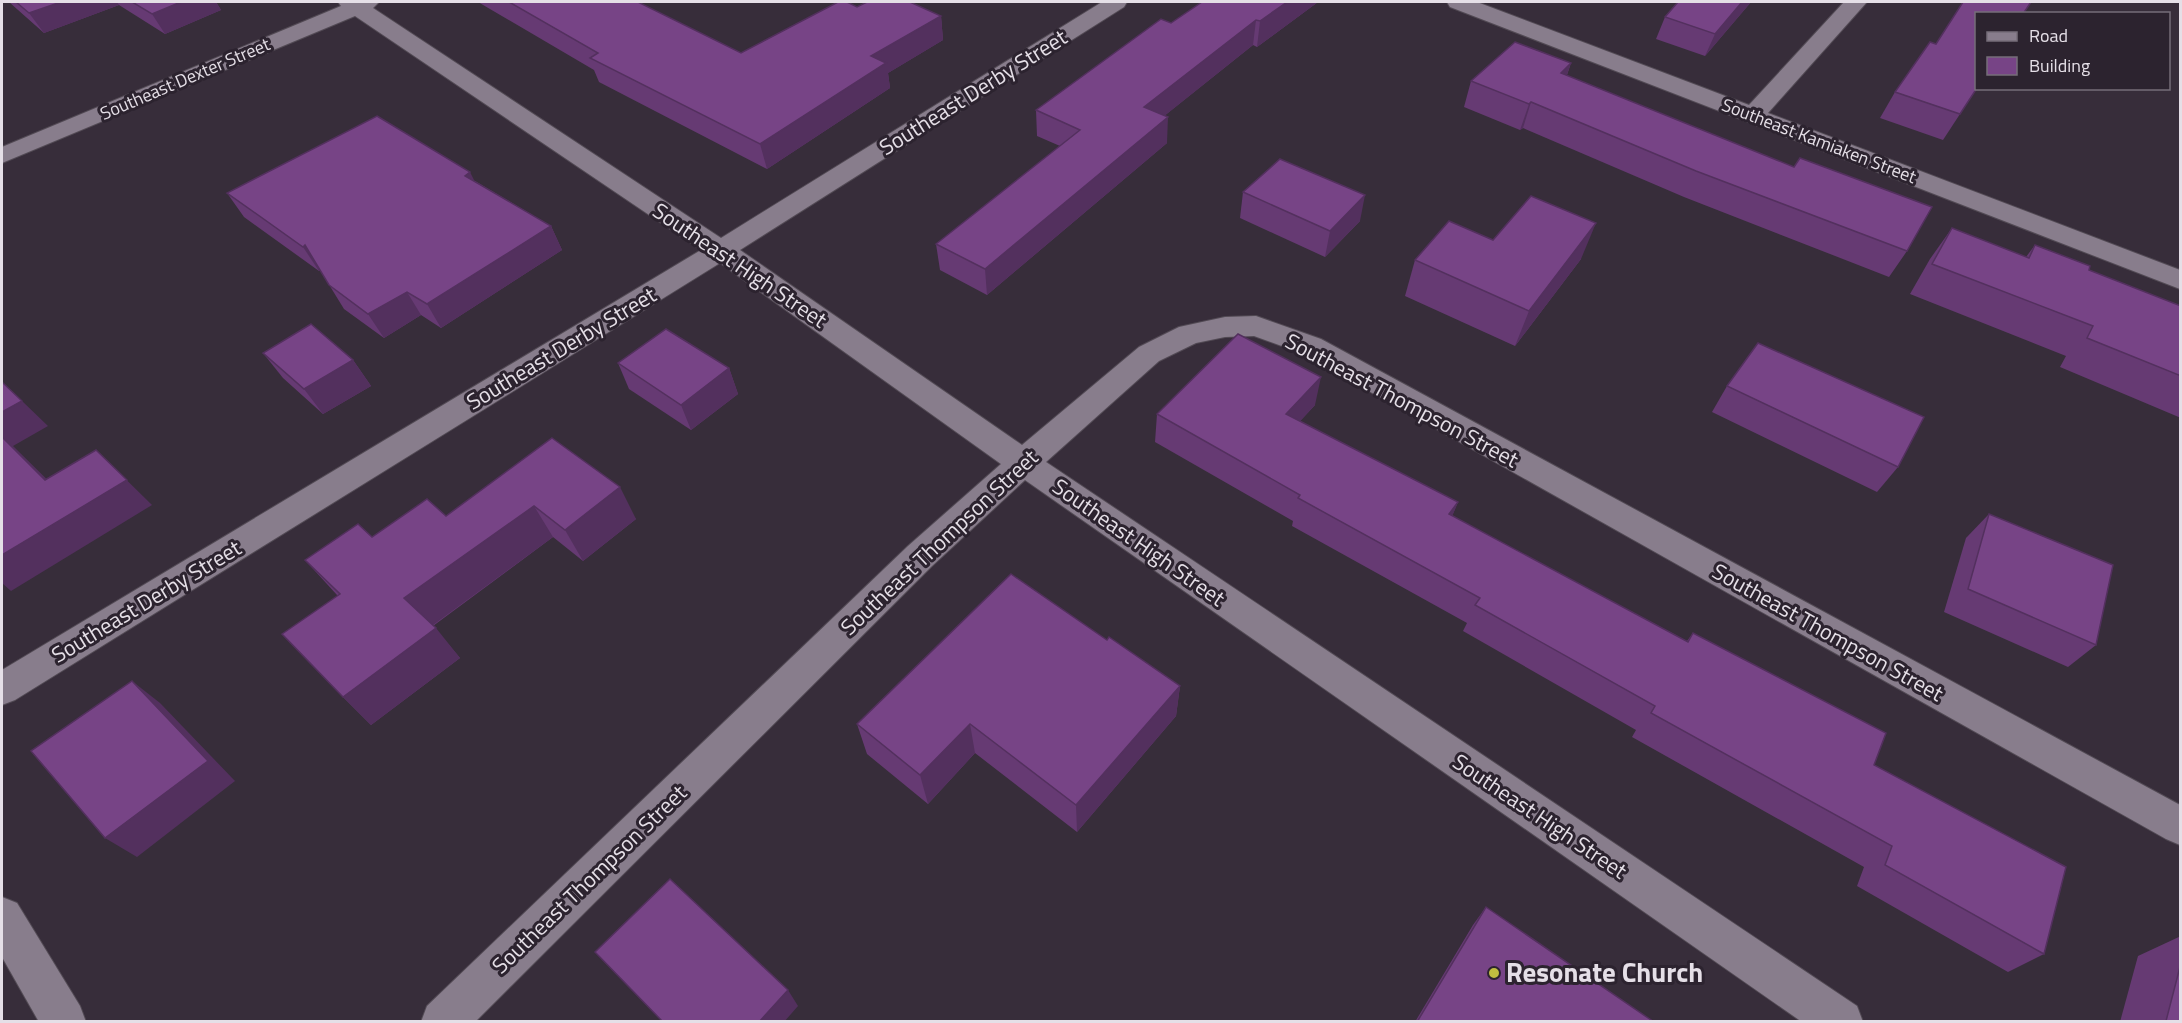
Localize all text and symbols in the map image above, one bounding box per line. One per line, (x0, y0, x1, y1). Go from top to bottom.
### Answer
legend (1975, 12, 2170, 90)
street label: Southeast Derby Street (872, 20, 1074, 164)
text: Road (2029, 22, 2068, 49)
street label: Southeast Dexter Street (96, 30, 275, 127)
text: Building (2029, 52, 2090, 79)
street label: Southeast Kamiaken Street (1718, 91, 1921, 190)
street label: Southeast High Street (646, 194, 834, 336)
street label: Southeast Derby Street (460, 278, 663, 418)
street label: Southeast Thompson Street (1279, 324, 1525, 476)
street label: Southeast Thompson Street (832, 441, 1046, 643)
street label: Southeast High Street (1046, 470, 1233, 615)
street label: Southeast Derby Street (45, 531, 248, 671)
street label: Southeast Thompson Street (1706, 554, 1950, 710)
street label: Southeast High Street (1446, 745, 1634, 887)
street label: Southeast Thompson Street (484, 776, 694, 981)
place label: Resonate Church (1506, 951, 1703, 992)
marker: Resonate Church (1487, 966, 1501, 980)

